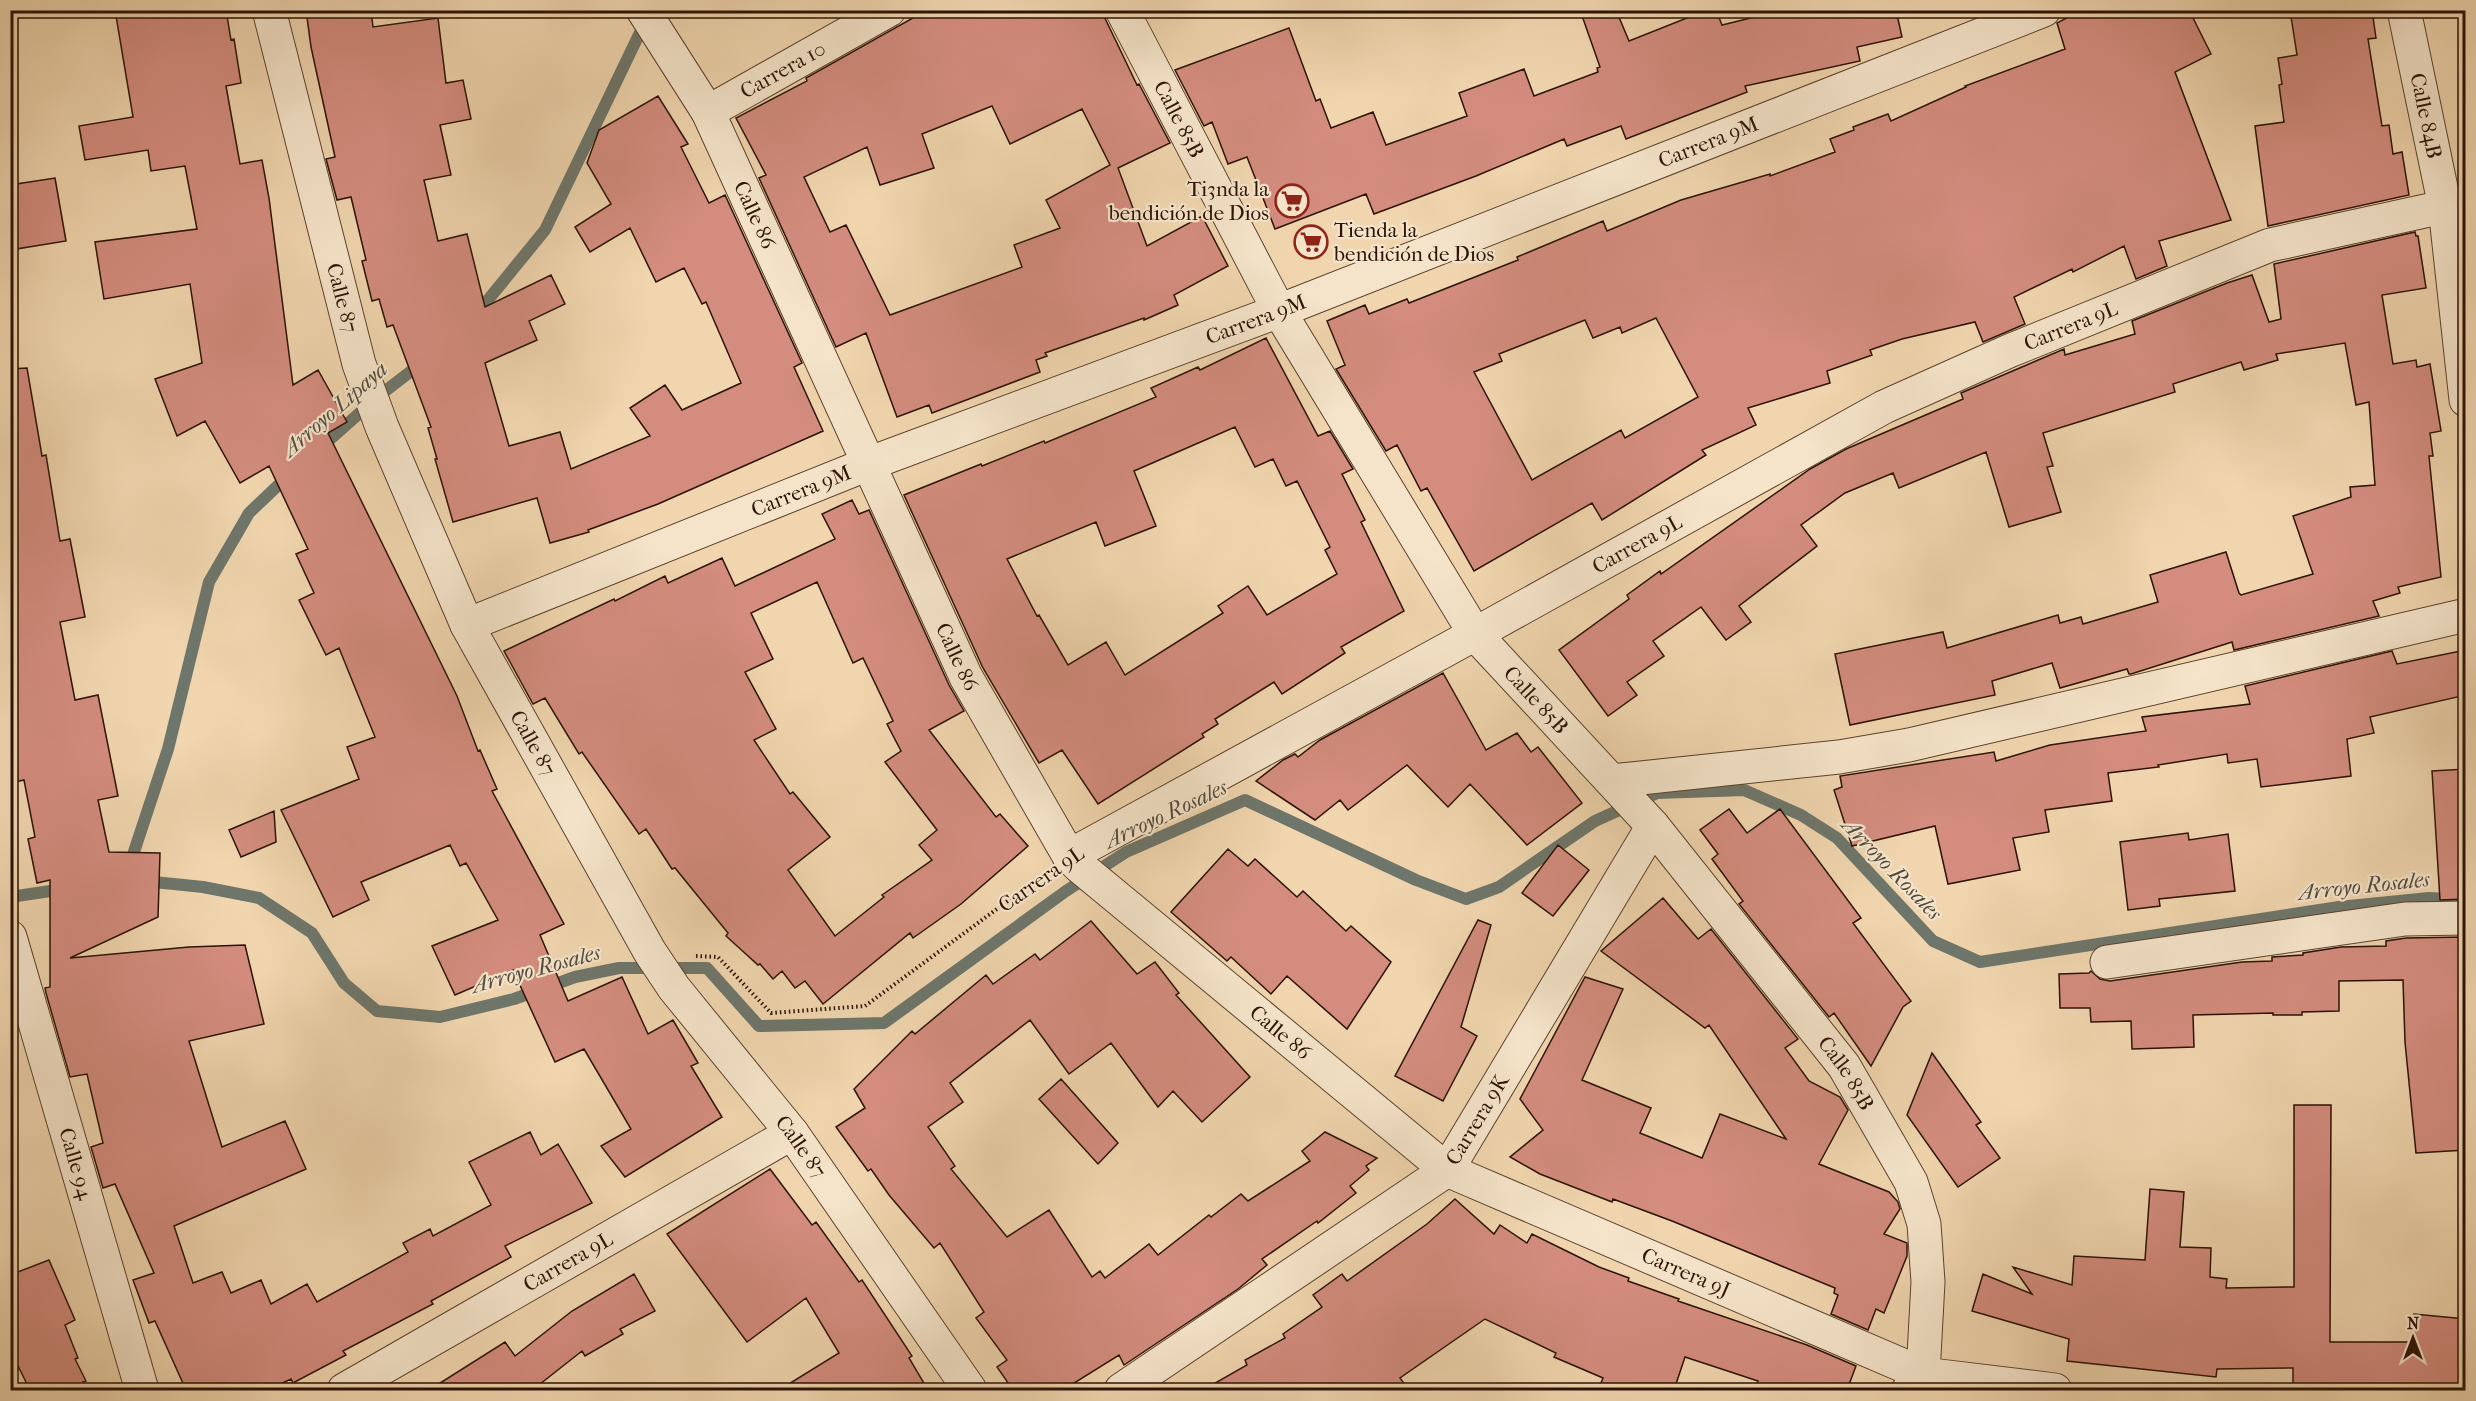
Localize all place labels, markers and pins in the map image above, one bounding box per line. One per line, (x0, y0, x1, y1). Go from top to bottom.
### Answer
place label: Ti3nda la bendición de Dios (1108, 177, 1269, 225)
supermarket icon: Ti3nda la bendición de Dios (1274, 183, 1310, 219)
place label: Tienda la bendición de Dios (1333, 218, 1495, 266)
supermarket icon: Tienda la bendición de Dios (1293, 224, 1329, 260)

